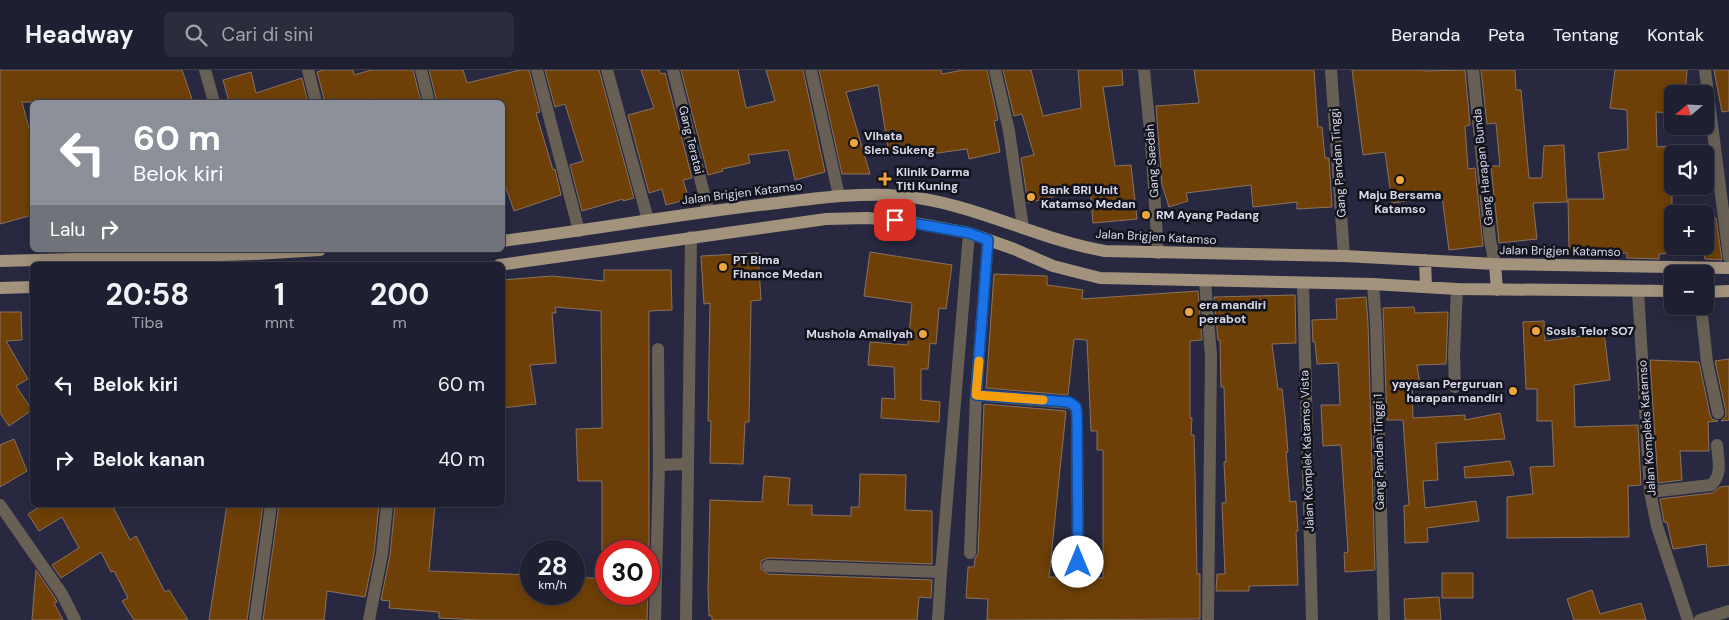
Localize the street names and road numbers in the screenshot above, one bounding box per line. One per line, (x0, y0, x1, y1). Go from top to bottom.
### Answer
street label: Gang Teratai (675, 104, 707, 176)
street label: Gang Pandan Tinggi (1326, 108, 1350, 218)
street label: Gang Harapan Bunda (1469, 108, 1497, 226)
street label: Gang Saedah (1141, 124, 1163, 198)
street label: Jalan Brigjen Katamso (681, 178, 803, 208)
street label: Jalan Brigjen Katamso (1095, 226, 1217, 248)
street label: Jalan Brigjen Katamso (1499, 242, 1621, 260)
street label: Jalan Kompleks Katamso (1634, 359, 1660, 497)
street label: Jalan Komplek Katamso Vista (1296, 370, 1318, 532)
street label: Gang Pandan Tinggi 1 (1370, 394, 1388, 510)

